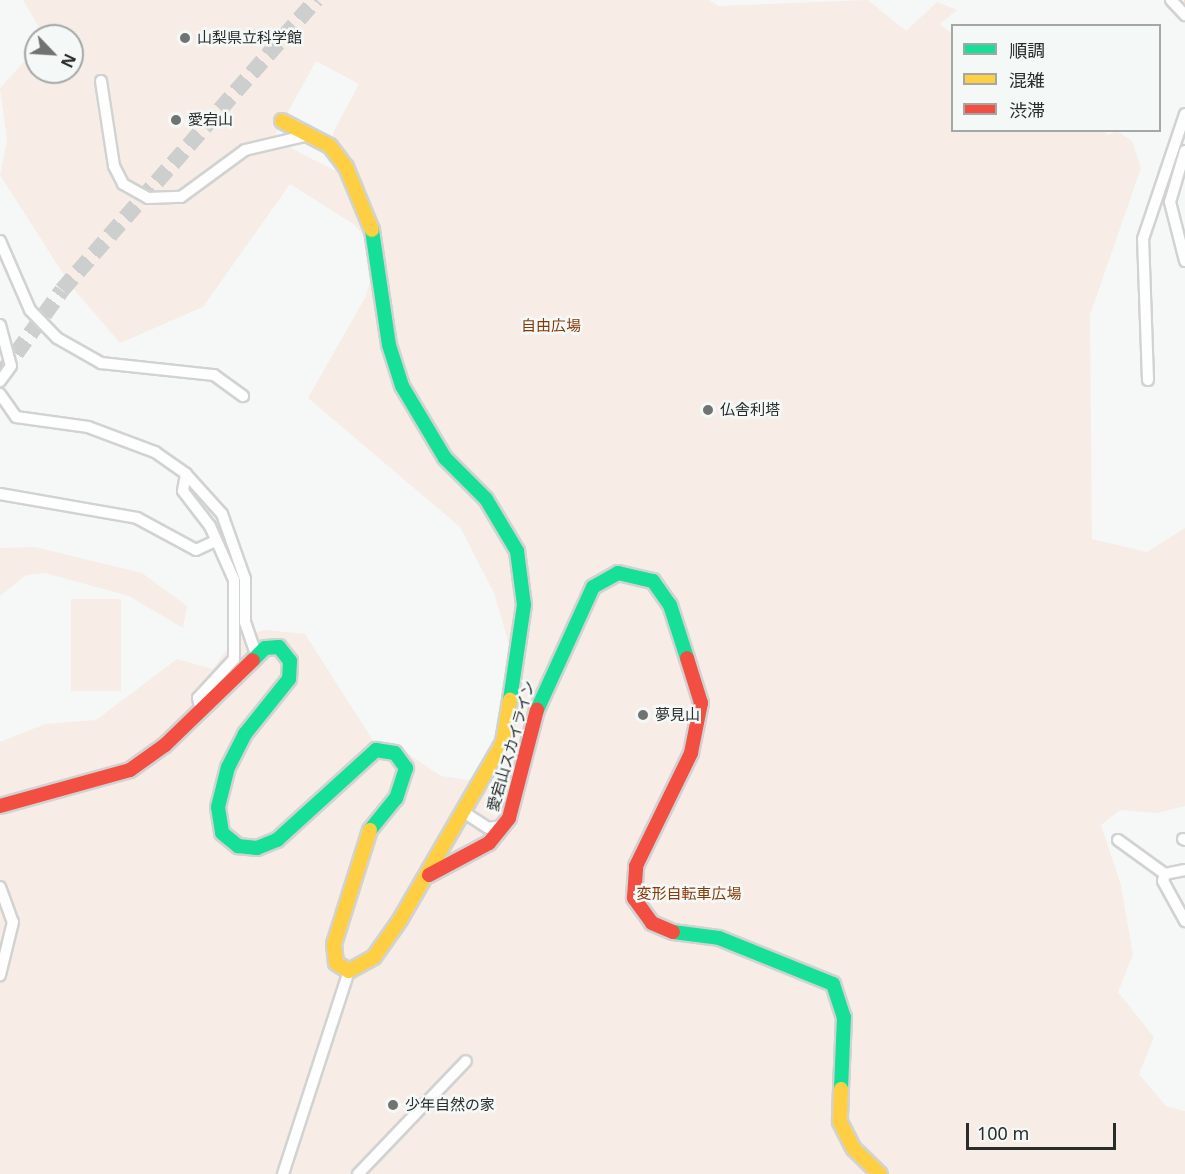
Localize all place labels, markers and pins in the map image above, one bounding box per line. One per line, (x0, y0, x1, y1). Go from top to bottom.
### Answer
place label: 山梨県立科学館 (197, 29, 302, 47)
marker: 山梨県立科学館 (178, 31, 192, 45)
place label: 愛宕山 (188, 111, 233, 129)
marker: 愛宕山 (169, 113, 183, 127)
place label: 仏舎利塔 (720, 401, 780, 419)
marker: 仏舎利塔 (701, 403, 715, 417)
place label: 夢見山 (655, 706, 700, 724)
marker: 夢見山 (636, 708, 650, 722)
place label: 少年自然の家 (405, 1096, 495, 1114)
marker: 少年自然の家 (386, 1098, 400, 1112)

